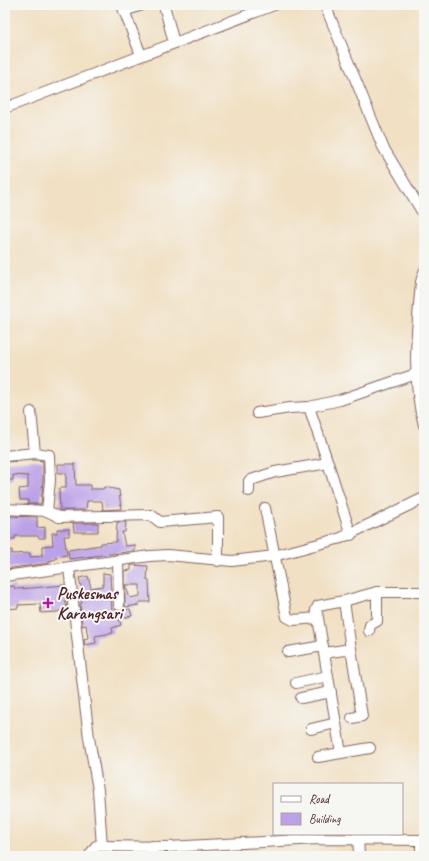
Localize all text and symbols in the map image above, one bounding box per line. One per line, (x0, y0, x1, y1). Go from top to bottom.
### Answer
place label: Puskesmas Karangsari (57, 583, 125, 624)
marker: Puskesmas Karangsari (42, 597, 54, 609)
legend (273, 783, 403, 835)
text: Road (309, 791, 331, 807)
text: Building (309, 811, 341, 827)

